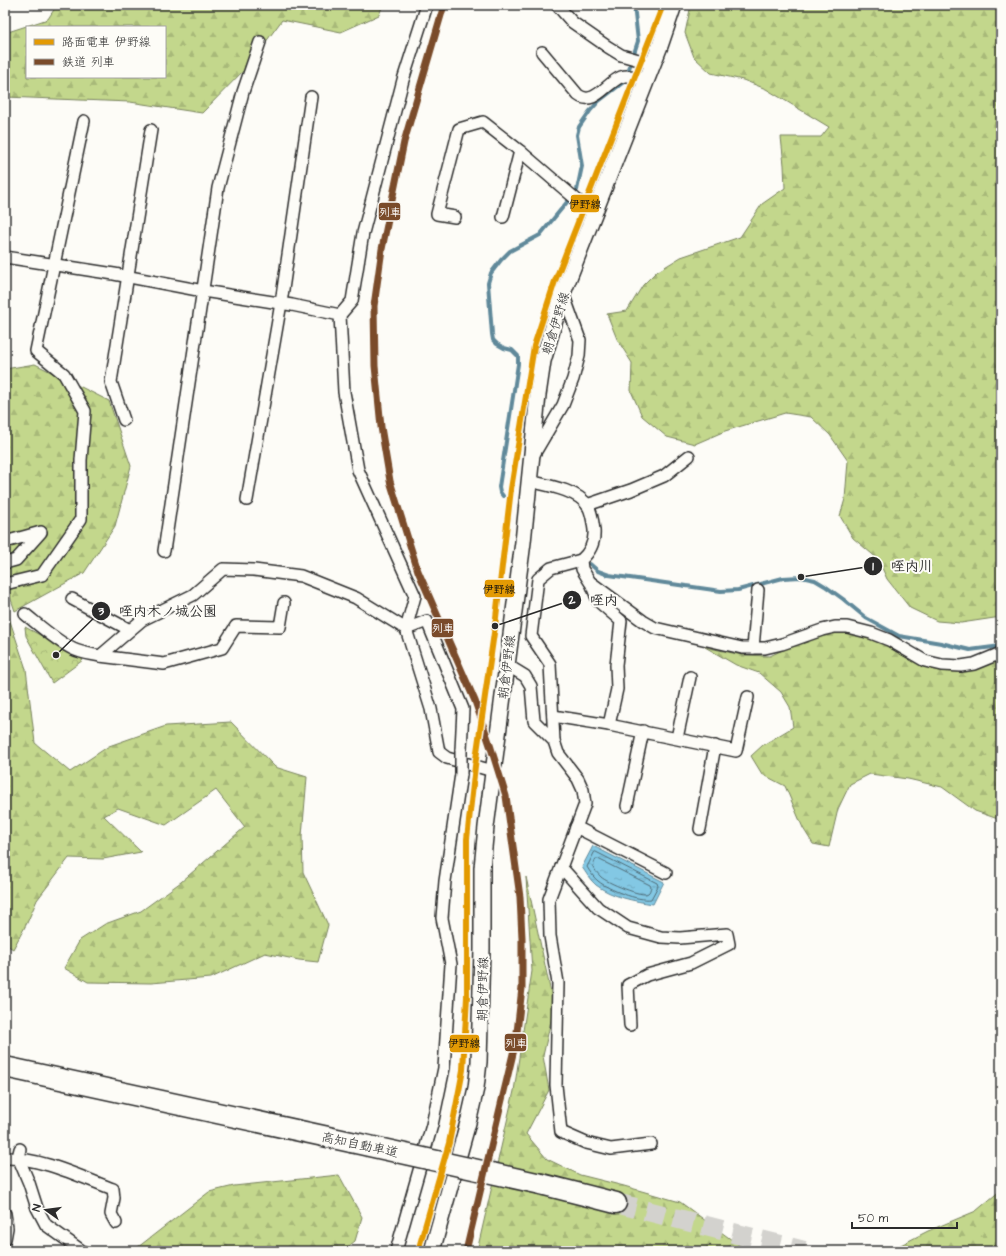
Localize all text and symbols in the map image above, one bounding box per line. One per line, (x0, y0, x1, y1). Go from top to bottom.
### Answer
legend (26, 26, 166, 78)
text: 路面電車 伊野線 (62, 34, 151, 51)
text: 鉄道 列車 (62, 54, 115, 71)
line badge: 伊野線 (570, 194, 600, 213)
text: 伊野線 (569, 197, 602, 212)
line badge: 列車 (378, 202, 401, 221)
text: 列車 (379, 205, 401, 220)
street label: 朝倉伊野線 (538, 289, 574, 357)
callout: 咥内川 (863, 553, 941, 579)
text: 咥内川 (891, 557, 933, 577)
text: 1 (872, 558, 874, 575)
line badge: 伊野線 (484, 579, 515, 598)
text: 伊野線 (483, 582, 516, 597)
callout: 咥内 (562, 587, 626, 613)
text: 咥内 (590, 591, 618, 611)
text: 2 (568, 592, 576, 609)
callout: 咥内木ノ城公園 (91, 598, 225, 624)
text: 咥内木ノ城公園 (119, 602, 217, 622)
text: 3 (97, 603, 105, 620)
line badge: 列車 (431, 618, 454, 638)
text: 列車 (432, 621, 454, 636)
street label: 朝倉伊野線 (494, 633, 520, 700)
street label: 朝倉伊野線 (473, 955, 493, 1022)
line badge: 列車 (504, 1033, 527, 1052)
line badge: 伊野線 (449, 1034, 480, 1053)
text: 伊野線 (448, 1036, 481, 1051)
text: 列車 (505, 1036, 527, 1051)
street label: 高知自動車道 (320, 1128, 400, 1162)
north arrow (26, 1190, 66, 1230)
text: N (29, 1202, 45, 1213)
scale bar (852, 1204, 957, 1230)
text: 50 m (858, 1210, 889, 1227)

